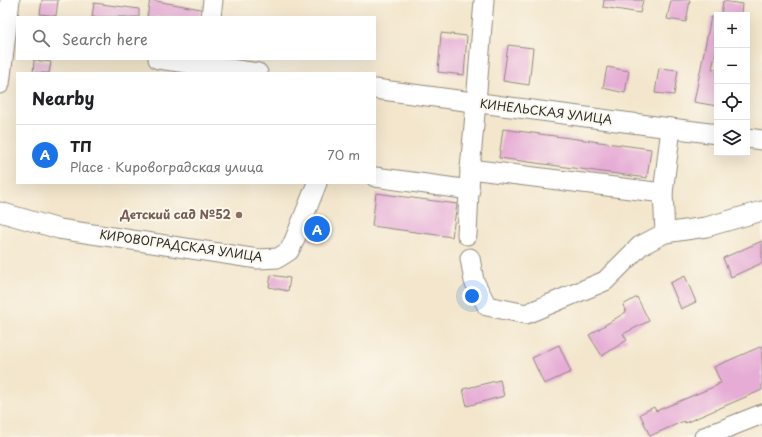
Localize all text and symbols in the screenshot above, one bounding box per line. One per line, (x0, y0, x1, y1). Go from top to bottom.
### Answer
map controls (714, 12, 750, 156)
button: + (714, 12, 750, 48)
search box (16, 16, 376, 60)
icon: search (30, 27, 52, 49)
text: Search here (62, 27, 148, 50)
button: − (714, 48, 750, 84)
button: locate (714, 84, 750, 120)
text: Nearby (32, 85, 94, 111)
street label: КИНЕЛЬСКАЯ УЛИЦА (479, 94, 613, 128)
button: layers (714, 120, 750, 156)
text: ТП (70, 134, 92, 157)
text: A (40, 145, 50, 164)
text: 70 m (327, 145, 360, 164)
text: Place · Кировоградская улица (70, 157, 264, 176)
place label: Детский сад №52 (119, 205, 232, 223)
marker: Детский сад №52 (234, 210, 244, 220)
pin: A (304, 214, 330, 244)
street label: КИРОВОГРАДСКАЯ УЛИЦА (98, 225, 264, 265)
your location (462, 286, 482, 306)

